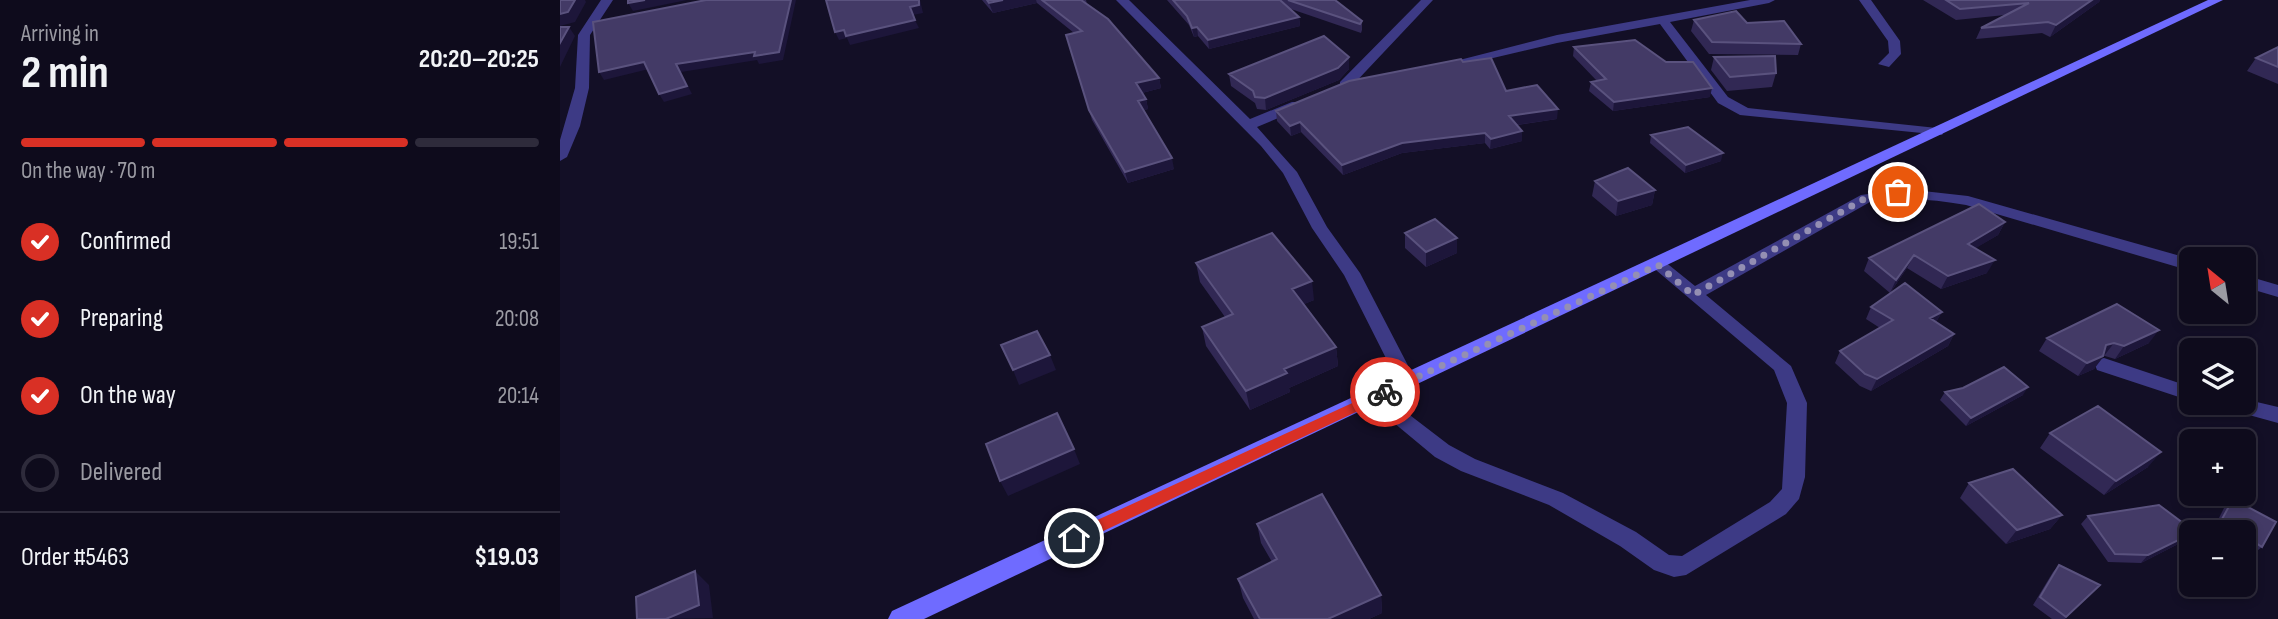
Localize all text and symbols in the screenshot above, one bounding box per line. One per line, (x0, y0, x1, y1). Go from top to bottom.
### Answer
text: Arriving in (21, 20, 99, 48)
text: 20:20–20:25 (419, 44, 539, 75)
text: 2 min (21, 46, 109, 101)
text: On the way · 70 m (21, 157, 155, 185)
pin (1868, 162, 1928, 222)
icon: bag (1879, 173, 1917, 211)
icon: check (21, 223, 59, 261)
text: Confirmed (80, 226, 171, 257)
text: 19:51 (499, 228, 539, 256)
north arrow (2179, 247, 2256, 324)
map controls (2179, 247, 2256, 597)
icon: check (21, 300, 59, 338)
text: Preparing (80, 303, 163, 334)
text: 20:08 (495, 305, 539, 333)
button: layers (2179, 338, 2256, 415)
courier (1350, 357, 1420, 427)
icon: bike (1366, 373, 1404, 411)
icon: check (21, 377, 59, 415)
text: On the way (80, 380, 176, 411)
text: 20:14 (498, 382, 539, 410)
button: + (2179, 429, 2256, 506)
text: Delivered (80, 457, 162, 488)
pin (1044, 508, 1104, 568)
icon: home (1055, 519, 1093, 557)
button: − (2179, 520, 2256, 597)
text: Order #5463 (21, 542, 129, 573)
text: $19.03 (474, 542, 539, 573)

